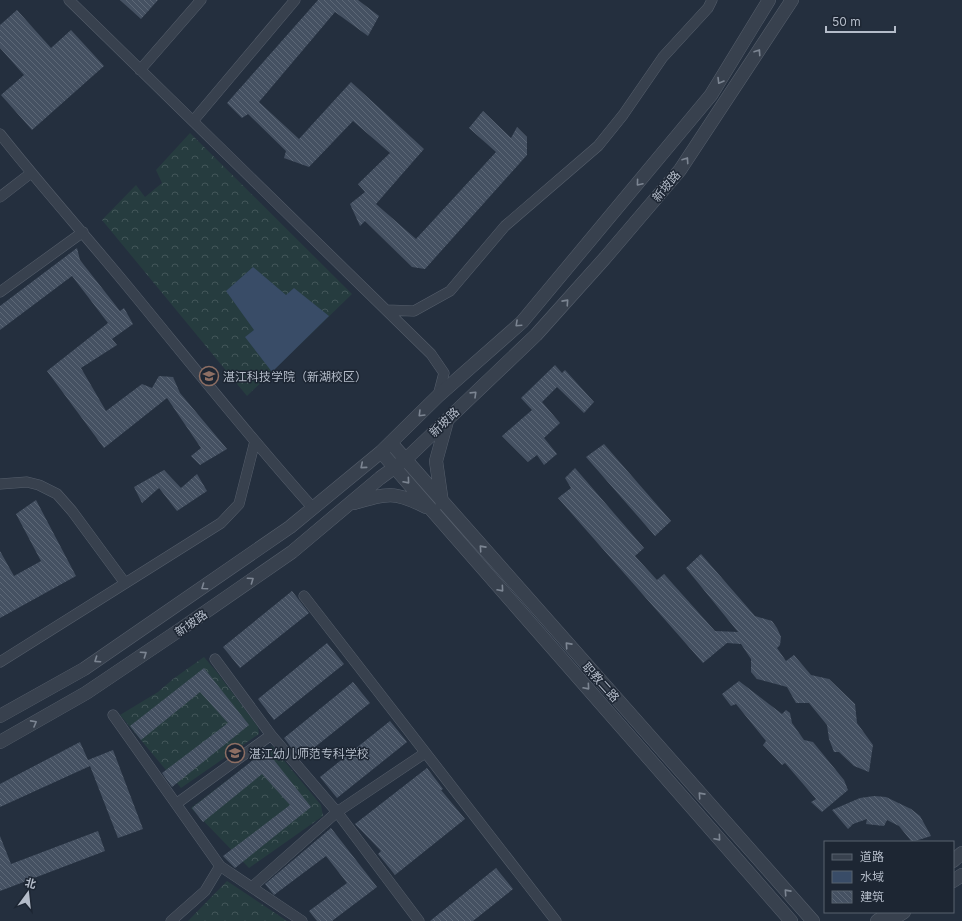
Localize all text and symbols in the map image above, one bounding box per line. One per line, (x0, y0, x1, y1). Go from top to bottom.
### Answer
scale bar (826, 8, 895, 34)
text: 50 m (832, 14, 861, 29)
one-way arrow (753, 49, 760, 56)
one-way arrow (717, 77, 724, 84)
one-way arrow (681, 157, 689, 164)
street label: 新坡路 (649, 167, 683, 205)
one-way arrow (636, 178, 643, 185)
one-way arrow (561, 299, 568, 306)
one-way arrow (515, 319, 523, 327)
school or university icon: 湛江科技学院（新湖校区） (198, 365, 220, 387)
place label: 湛江科技学院（新湖校区） (223, 369, 367, 384)
one-way arrow (469, 391, 477, 399)
street label: 新坡路 (426, 404, 462, 440)
one-way arrow (418, 409, 426, 417)
one-way arrow (360, 462, 368, 469)
one-way arrow (402, 476, 409, 484)
one-way arrow (480, 545, 487, 552)
one-way arrow (247, 578, 254, 585)
one-way arrow (201, 582, 208, 590)
one-way arrow (497, 585, 504, 592)
street label: 新坡路 (172, 607, 210, 639)
one-way arrow (565, 642, 573, 650)
one-way arrow (140, 652, 147, 659)
one-way arrow (94, 655, 101, 662)
street label: 职教二路 (579, 659, 623, 705)
one-way arrow (582, 683, 589, 690)
one-way arrow (30, 720, 37, 727)
school or university icon: 湛江幼儿师范专科学校 (224, 742, 246, 764)
place label: 湛江幼儿师范专科学校 (249, 746, 369, 761)
one-way arrow (698, 792, 705, 799)
one-way arrow (714, 833, 721, 841)
legend (824, 841, 954, 913)
text: 道路 (860, 849, 884, 864)
text: 水域 (860, 869, 884, 884)
north arrow (8, 873, 48, 913)
text: 北 (23, 875, 38, 892)
one-way arrow (784, 889, 792, 897)
text: 建筑 (860, 889, 884, 904)

